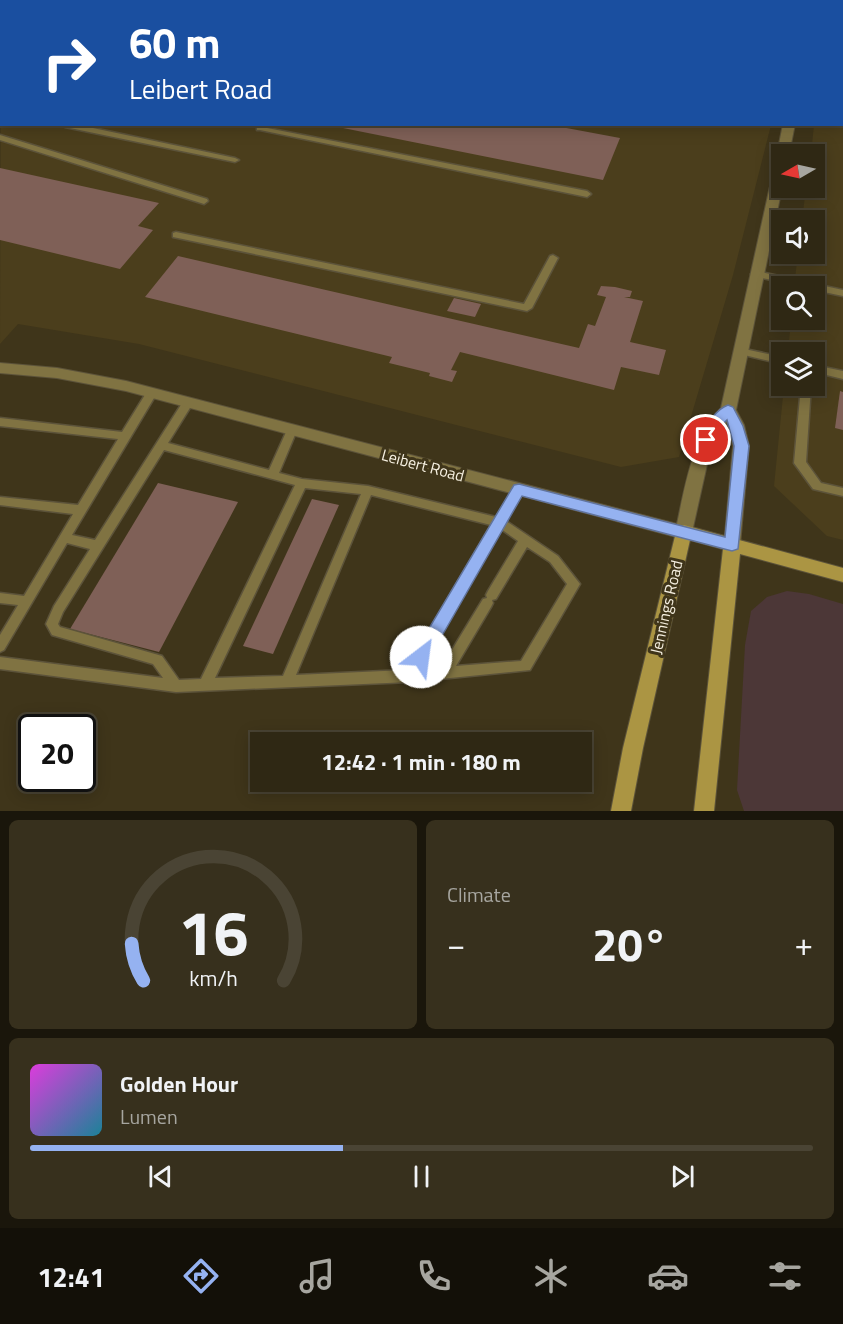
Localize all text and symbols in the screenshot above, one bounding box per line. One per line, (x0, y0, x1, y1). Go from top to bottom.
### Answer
text: 60 m (129, 10, 221, 74)
icon: right (30, 24, 108, 102)
text: Leibert Road (129, 68, 272, 109)
north arrow (771, 144, 825, 198)
map controls (771, 144, 825, 396)
button: sound (771, 210, 825, 264)
button: search (771, 276, 825, 330)
button: layers (771, 342, 825, 396)
pin (680, 414, 731, 465)
icon: arrive (689, 423, 722, 456)
street label: Leibert Road (379, 442, 467, 488)
street label: Jennings Road (644, 558, 688, 656)
position arrow (389, 625, 453, 689)
speed limit sign: 20 (18, 714, 96, 792)
text: 12:42 · 1 min · 180 m (321, 745, 521, 779)
text: Climate (447, 879, 511, 910)
text: 16 (178, 884, 248, 979)
text: 20° (592, 910, 668, 978)
text: − (447, 919, 465, 969)
text: + (795, 919, 813, 969)
text: km/h (189, 963, 237, 995)
text: Golden Hour (120, 1067, 238, 1101)
text: Lumen (120, 1101, 178, 1132)
icon: previous (144, 1160, 177, 1193)
icon: pause (405, 1160, 438, 1193)
icon: next (666, 1160, 699, 1193)
icon: directions (180, 1255, 222, 1297)
icon: music (296, 1255, 338, 1297)
icon: phone (413, 1255, 455, 1297)
icon: climate (530, 1255, 572, 1297)
icon: car (647, 1255, 689, 1297)
icon: filters (764, 1255, 806, 1297)
text: 12:41 (37, 1256, 105, 1297)

